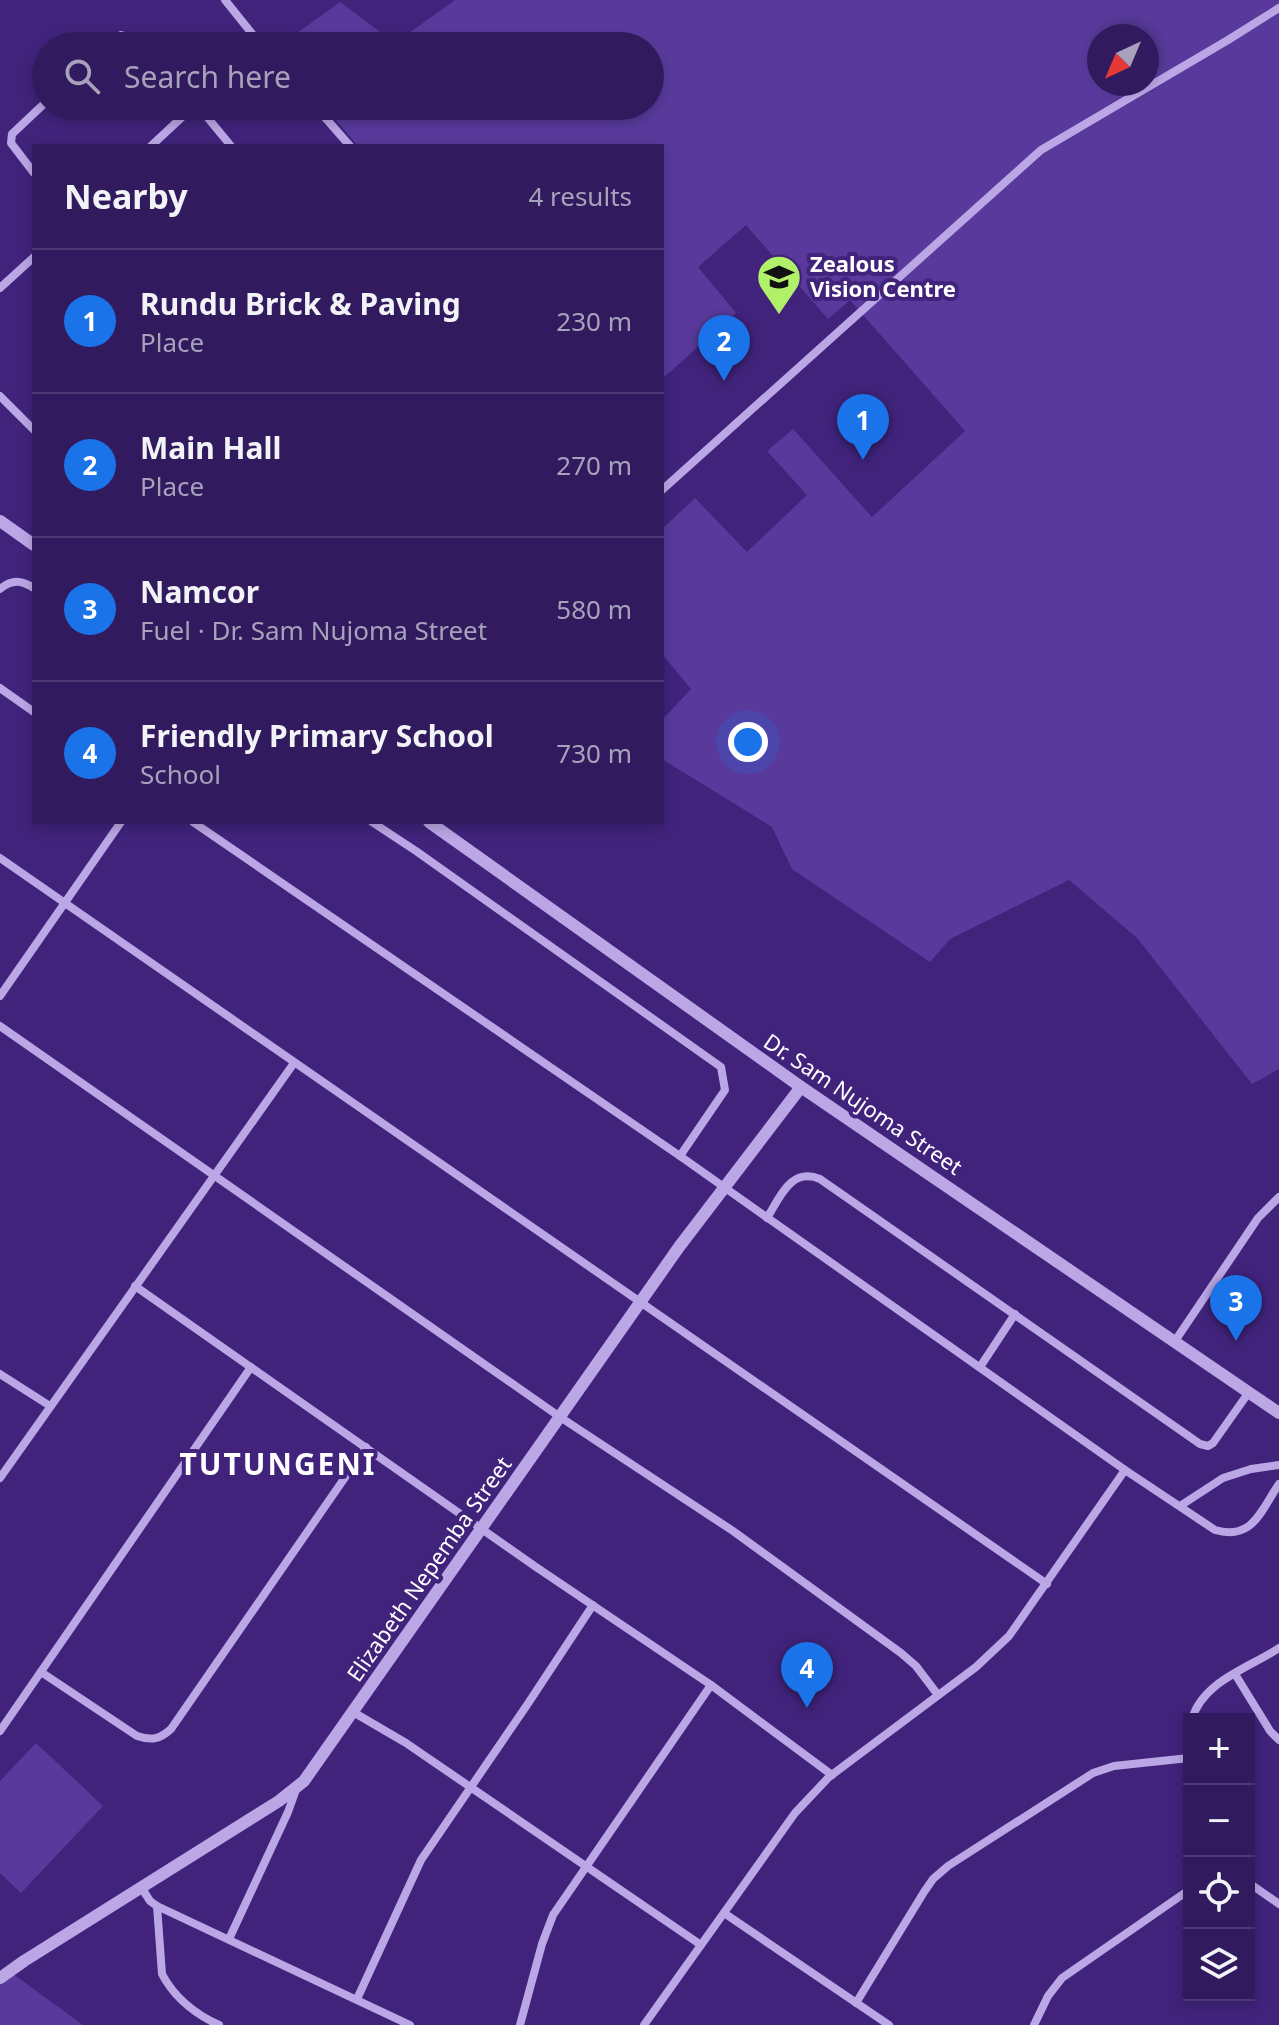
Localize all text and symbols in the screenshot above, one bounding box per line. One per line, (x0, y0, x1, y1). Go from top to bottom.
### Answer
north arrow (1087, 24, 1159, 96)
search box (32, 32, 664, 120)
icon: search (60, 54, 104, 98)
text: Search here (124, 56, 291, 97)
text: Nearby (64, 173, 188, 219)
text: 4 results (528, 178, 632, 214)
place label: Zealous Vision Centre (810, 248, 956, 303)
school or university icon: Zealous Vision Centre (755, 253, 803, 316)
text: Rundu Brick & Paving (140, 283, 461, 324)
text: 1 (83, 303, 97, 339)
text: 230 m (556, 303, 632, 339)
pin: 2 (698, 315, 750, 381)
text: Place (140, 324, 204, 360)
pin: 1 (837, 394, 889, 460)
text: Main Hall (140, 427, 281, 468)
text: 2 (83, 447, 97, 483)
text: 270 m (556, 447, 632, 483)
text: Place (140, 468, 204, 504)
text: Namcor (140, 571, 259, 612)
text: 3 (83, 591, 97, 627)
text: 580 m (556, 591, 632, 627)
text: Fuel · Dr. Sam Nujoma Street (140, 612, 487, 648)
text: Friendly Primary School (140, 715, 494, 756)
your location (728, 722, 768, 762)
text: 4 (83, 735, 97, 771)
text: 730 m (556, 735, 632, 771)
text: School (140, 756, 221, 792)
street label: Dr. Sam Nujoma Street (758, 1026, 969, 1181)
pin: 3 (1210, 1275, 1262, 1341)
district label: TUTUNGENI (180, 1443, 376, 1484)
street label: Elizabeth Nepemba Street (339, 1450, 517, 1687)
pin: 4 (781, 1642, 833, 1708)
map controls (1183, 1713, 1255, 2001)
button: + (1183, 1713, 1255, 1785)
button: − (1183, 1785, 1255, 1857)
button: locate (1183, 1857, 1255, 1929)
button: layers (1183, 1929, 1255, 2001)

